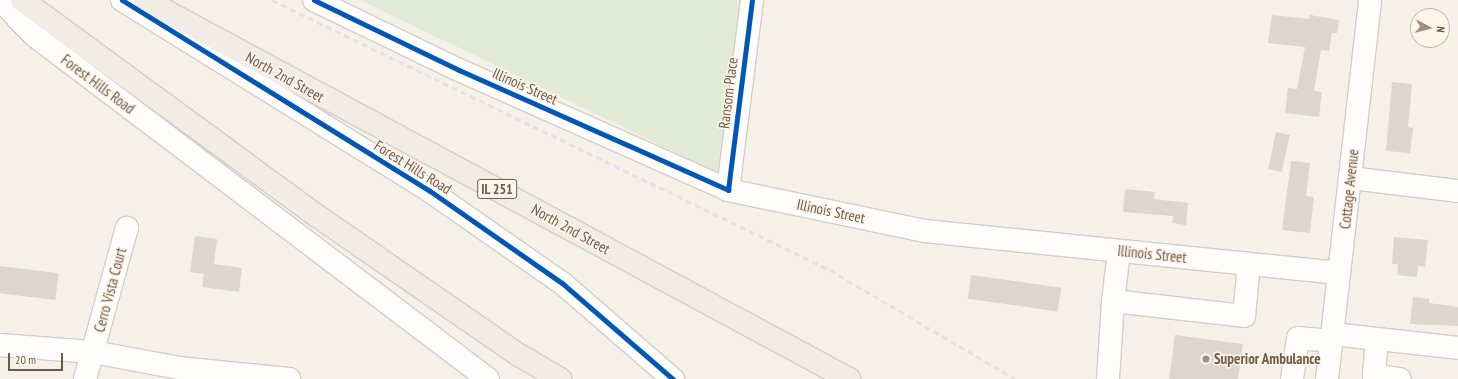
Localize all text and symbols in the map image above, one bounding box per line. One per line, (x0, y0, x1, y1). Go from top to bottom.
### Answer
north arrow (1410, 8, 1450, 48)
text: N (1434, 26, 1448, 33)
street label: North 2nd Street (243, 48, 327, 106)
street label: Forest Hills Road (58, 50, 138, 118)
street label: Ransom Place (715, 56, 741, 130)
street label: Illinois Street (490, 64, 560, 108)
street label: Forest Hills Road (371, 136, 455, 198)
street label: Cottage Avenue (1336, 148, 1362, 230)
road number: IL 251 (476, 177, 518, 201)
street label: Illinois Street (795, 195, 867, 227)
street label: North 2nd Street (529, 200, 613, 258)
street label: Illinois Street (1117, 241, 1187, 267)
street label: Cerro Vista Court (90, 246, 130, 334)
scale bar (10, 345, 65, 371)
place label: Superior Ambulance (1214, 350, 1321, 368)
text: 20 m (15, 352, 36, 367)
marker: Superior Ambulance (1201, 354, 1211, 364)

